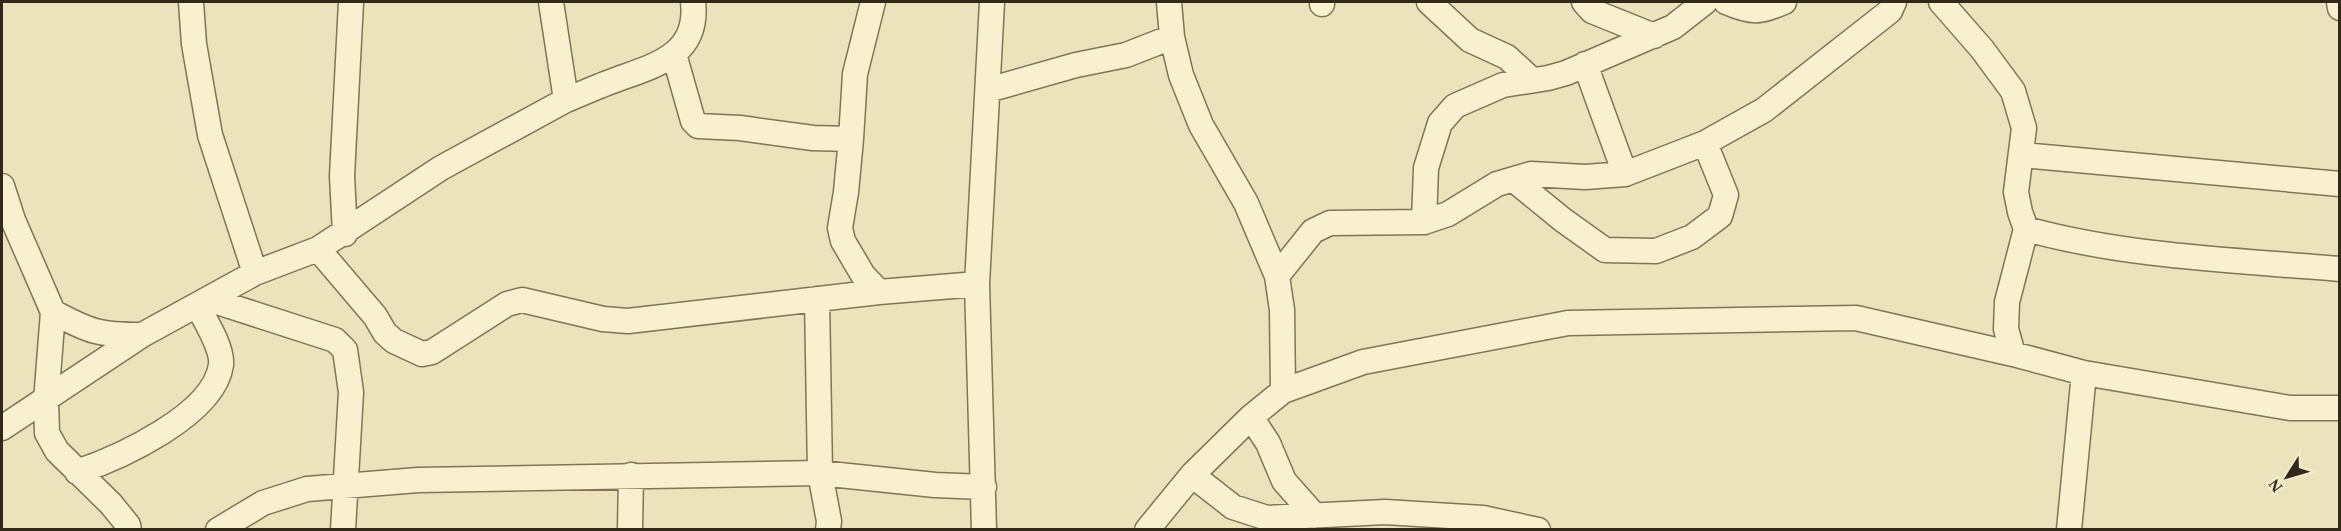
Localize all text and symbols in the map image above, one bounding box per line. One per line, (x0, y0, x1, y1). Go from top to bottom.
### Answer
north arrow (2257, 447, 2317, 507)
text: N (2265, 476, 2286, 495)

